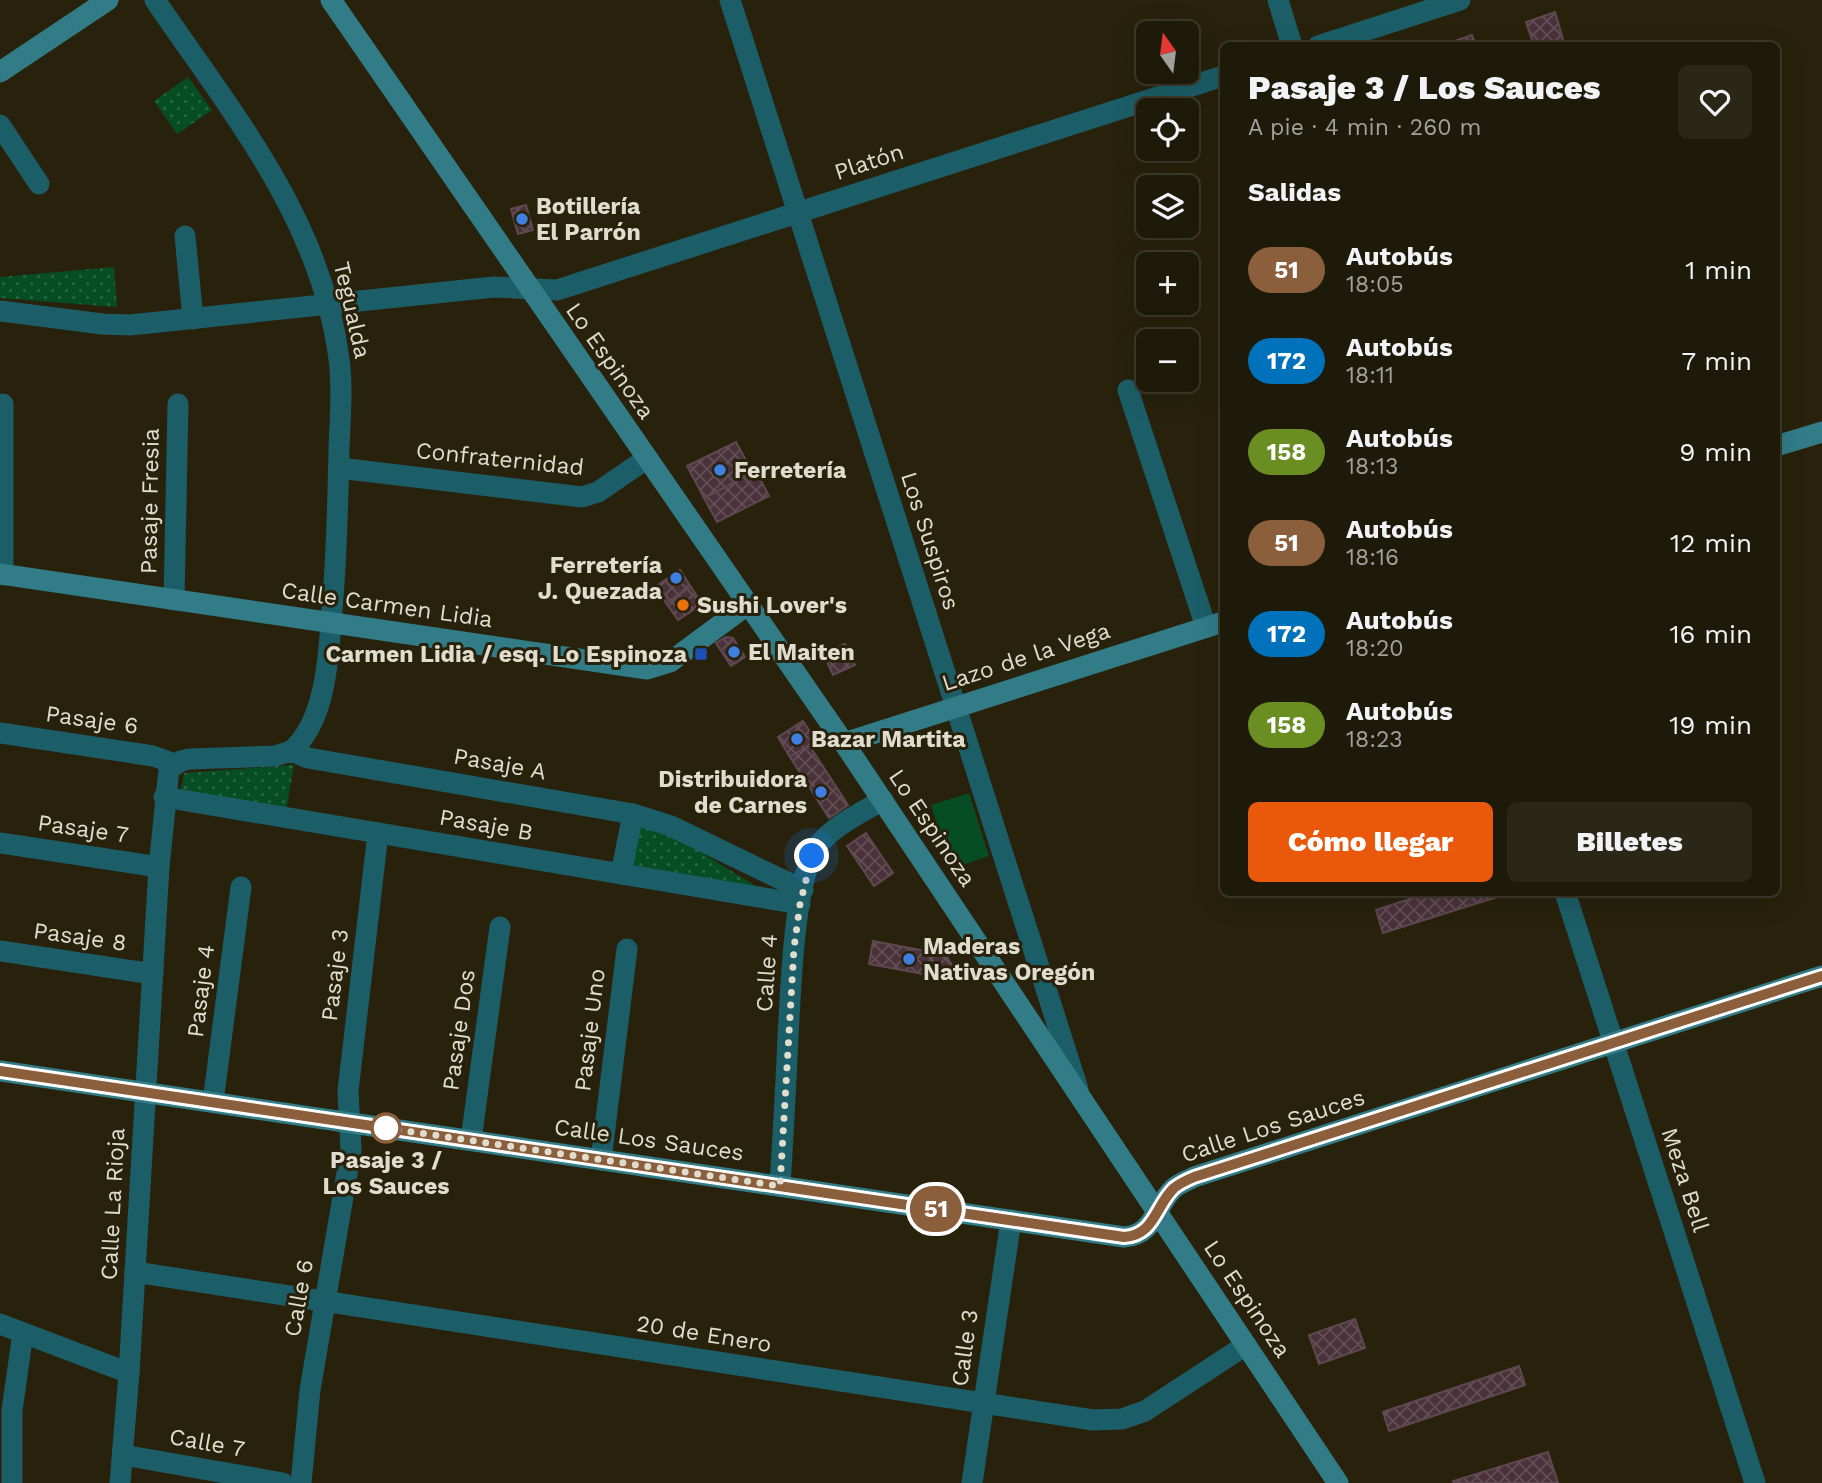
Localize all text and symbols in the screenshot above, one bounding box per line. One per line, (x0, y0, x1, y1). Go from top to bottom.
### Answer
north arrow (1136, 21, 1199, 84)
map controls (1136, 21, 1199, 392)
button: heart (1678, 65, 1752, 139)
text: Pasaje 3 / Los Sauces (1248, 68, 1601, 107)
button: locate (1136, 98, 1199, 161)
text: A pie · 4 min · 260 m (1248, 114, 1481, 141)
street label: Platón (831, 138, 907, 186)
button: layers (1136, 175, 1199, 238)
text: Salidas (1248, 177, 1341, 207)
place label: Botillería El Parrón (536, 193, 641, 246)
marker: Botillería El Parrón (514, 211, 530, 227)
text: Autobús (1346, 241, 1453, 271)
button: + (1136, 252, 1199, 315)
text: 1 min (1685, 255, 1752, 285)
text: 51 (1274, 256, 1299, 284)
street label: Tegualda (328, 259, 376, 361)
text: 18:05 (1346, 271, 1404, 298)
street label: Lo Espinoza (560, 298, 660, 424)
button: − (1136, 329, 1199, 392)
text: Autobús (1346, 332, 1453, 362)
text: 7 min (1682, 346, 1752, 376)
text: 172 (1267, 347, 1306, 375)
text: 18:11 (1346, 362, 1394, 389)
text: Autobús (1346, 423, 1453, 453)
street label: Pasaje Fresia (135, 428, 165, 574)
street label: Confraternidad (415, 437, 585, 481)
text: 9 min (1679, 437, 1752, 467)
text: 158 (1267, 438, 1306, 466)
text: 18:13 (1346, 453, 1398, 480)
place label: Ferretería (734, 457, 847, 484)
marker: Ferretería (712, 462, 728, 478)
street label: Los Suspiros (895, 469, 965, 613)
text: Autobús (1346, 514, 1453, 544)
text: 12 min (1670, 528, 1752, 558)
text: 51 (1274, 529, 1299, 557)
text: 18:16 (1346, 544, 1399, 571)
place label: Ferretería J. Quezada (538, 552, 663, 605)
marker: Ferretería J. Quezada (668, 570, 684, 586)
street label: Calle Carmen Lidia (280, 577, 494, 633)
place label: Sushi Lover's (697, 592, 847, 619)
marker: Sushi Lover's (675, 597, 691, 613)
text: Autobús (1346, 605, 1453, 635)
street label: Lazo de la Vega (939, 617, 1113, 697)
text: 16 min (1669, 619, 1752, 649)
text: 172 (1267, 620, 1306, 648)
text: 18:20 (1346, 635, 1404, 662)
place label: El Maiten (748, 639, 855, 666)
place label: Carmen Lidia / esq. Lo Espinoza (325, 641, 688, 668)
marker: El Maiten (726, 644, 742, 660)
marker: Carmen Lidia / esq. Lo Espinoza (693, 646, 709, 662)
text: Autobús (1346, 696, 1453, 726)
street label: Pasaje 6 (44, 700, 140, 740)
text: 19 min (1669, 710, 1752, 740)
text: 158 (1267, 711, 1306, 739)
place label: Bazar Martita (811, 726, 966, 753)
text: 18:23 (1346, 726, 1403, 753)
marker: Bazar Martita (789, 731, 805, 747)
street label: Pasaje A (452, 743, 548, 785)
street label: Lo Espinoza (883, 764, 981, 892)
place label: Distribuidora de Carnes (658, 766, 808, 819)
marker: Distribuidora de Carnes (813, 784, 829, 800)
button: Cómo llegar (1248, 802, 1493, 882)
button: Billetes (1507, 802, 1752, 882)
street label: Pasaje B (437, 804, 535, 846)
street label: Pasaje 7 (36, 809, 130, 849)
your location (794, 838, 829, 873)
street label: Pasaje 8 (32, 917, 128, 957)
street label: Pasaje 3 (316, 927, 354, 1023)
street label: Calle 4 (751, 933, 783, 1013)
place label: Maderas Nativas Oregón (923, 933, 1095, 986)
street label: Pasaje 4 (182, 943, 220, 1039)
marker: Maderas Nativas Oregón (901, 951, 917, 967)
street label: Pasaje Uno (569, 967, 611, 1093)
street label: Pasaje Dos (437, 968, 481, 1092)
street label: Calle Los Sauces (1178, 1084, 1368, 1168)
marker: Pasaje 3 / Los Sauces (371, 1113, 401, 1143)
street label: Calle Los Sauces (552, 1113, 746, 1167)
street label: Meza Bell (1656, 1125, 1714, 1235)
street label: Calle La Rioja (96, 1127, 130, 1281)
place label: Pasaje 3 / Los Sauces (322, 1147, 450, 1200)
line badge: 51 (904, 1186, 968, 1232)
text: 51 (924, 1195, 948, 1223)
street label: Lo Espinoza (1198, 1235, 1296, 1363)
street label: Calle 6 (279, 1257, 319, 1339)
street label: Calle 3 (946, 1308, 984, 1388)
street label: 20 de Enero (635, 1310, 773, 1358)
street label: Calle 7 (167, 1423, 247, 1463)

